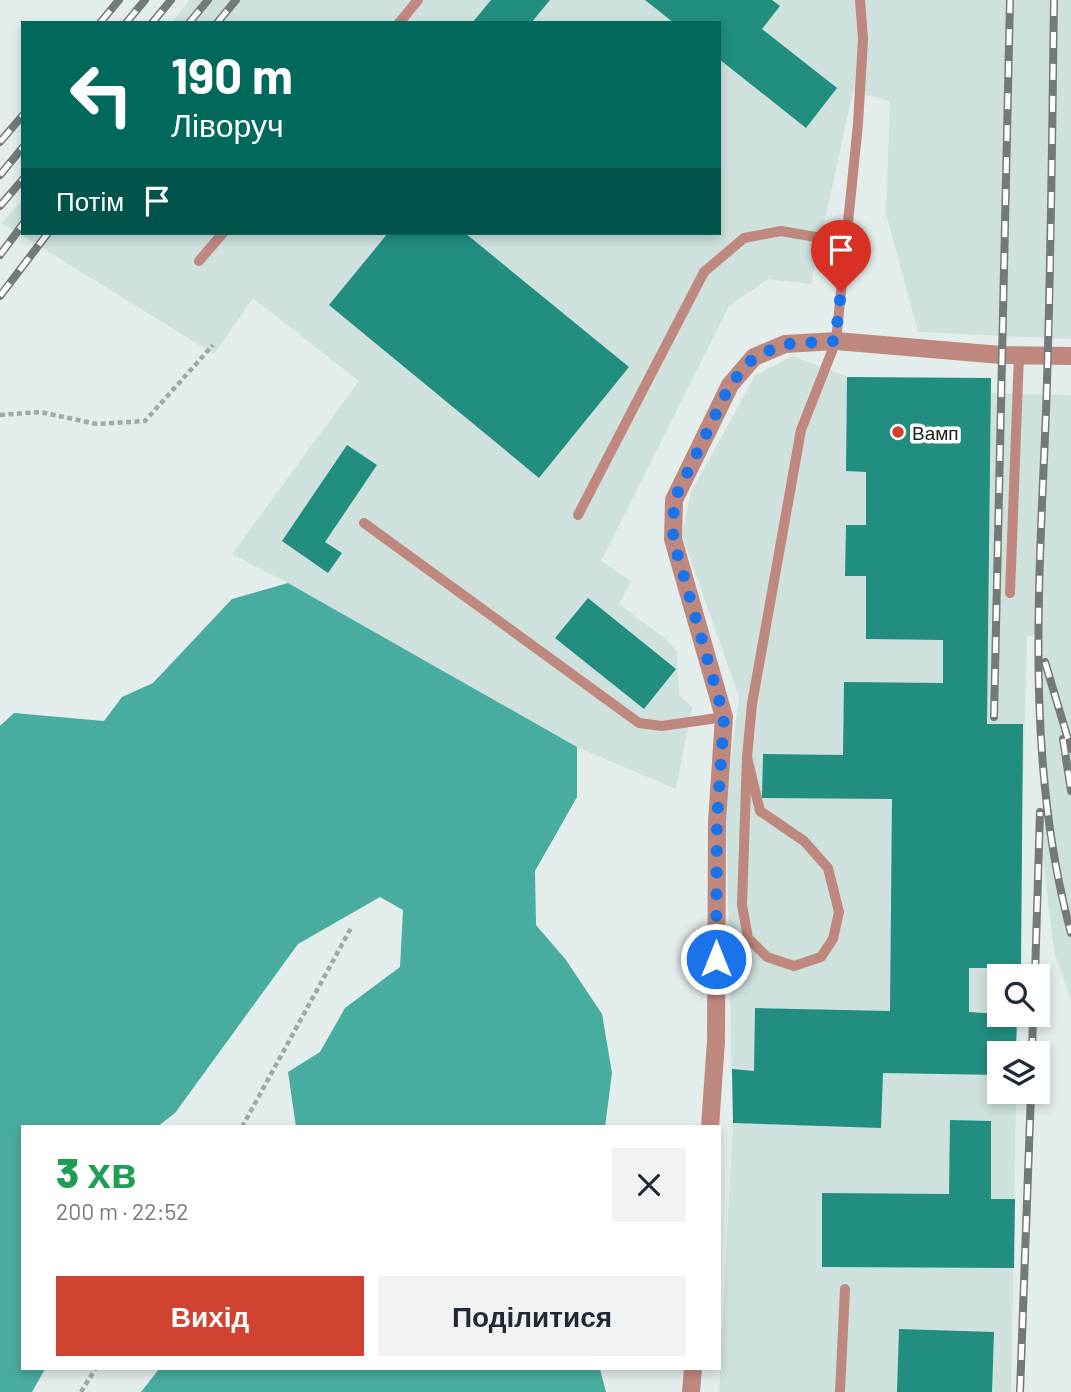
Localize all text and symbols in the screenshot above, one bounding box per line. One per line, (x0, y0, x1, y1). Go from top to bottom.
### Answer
text: 190 m (171, 45, 293, 104)
icon: left (56, 49, 147, 140)
text: Ліворуч (171, 105, 284, 143)
icon: arrive (138, 182, 176, 220)
text: Потім (56, 185, 124, 216)
pin (811, 220, 871, 292)
icon: arrive (822, 231, 860, 269)
place label: Вамп (912, 421, 959, 444)
marker: Вамп (890, 424, 906, 440)
position arrow (679, 922, 753, 996)
map controls (987, 964, 1050, 1104)
button: search (987, 964, 1050, 1027)
button: layers (987, 1041, 1050, 1104)
text: 3 хв (56, 1146, 137, 1196)
button: close (612, 1148, 686, 1222)
text: 200 m · 22:52 (56, 1197, 189, 1225)
button: Вихід (56, 1276, 364, 1356)
button: Поділитися (378, 1276, 686, 1356)

